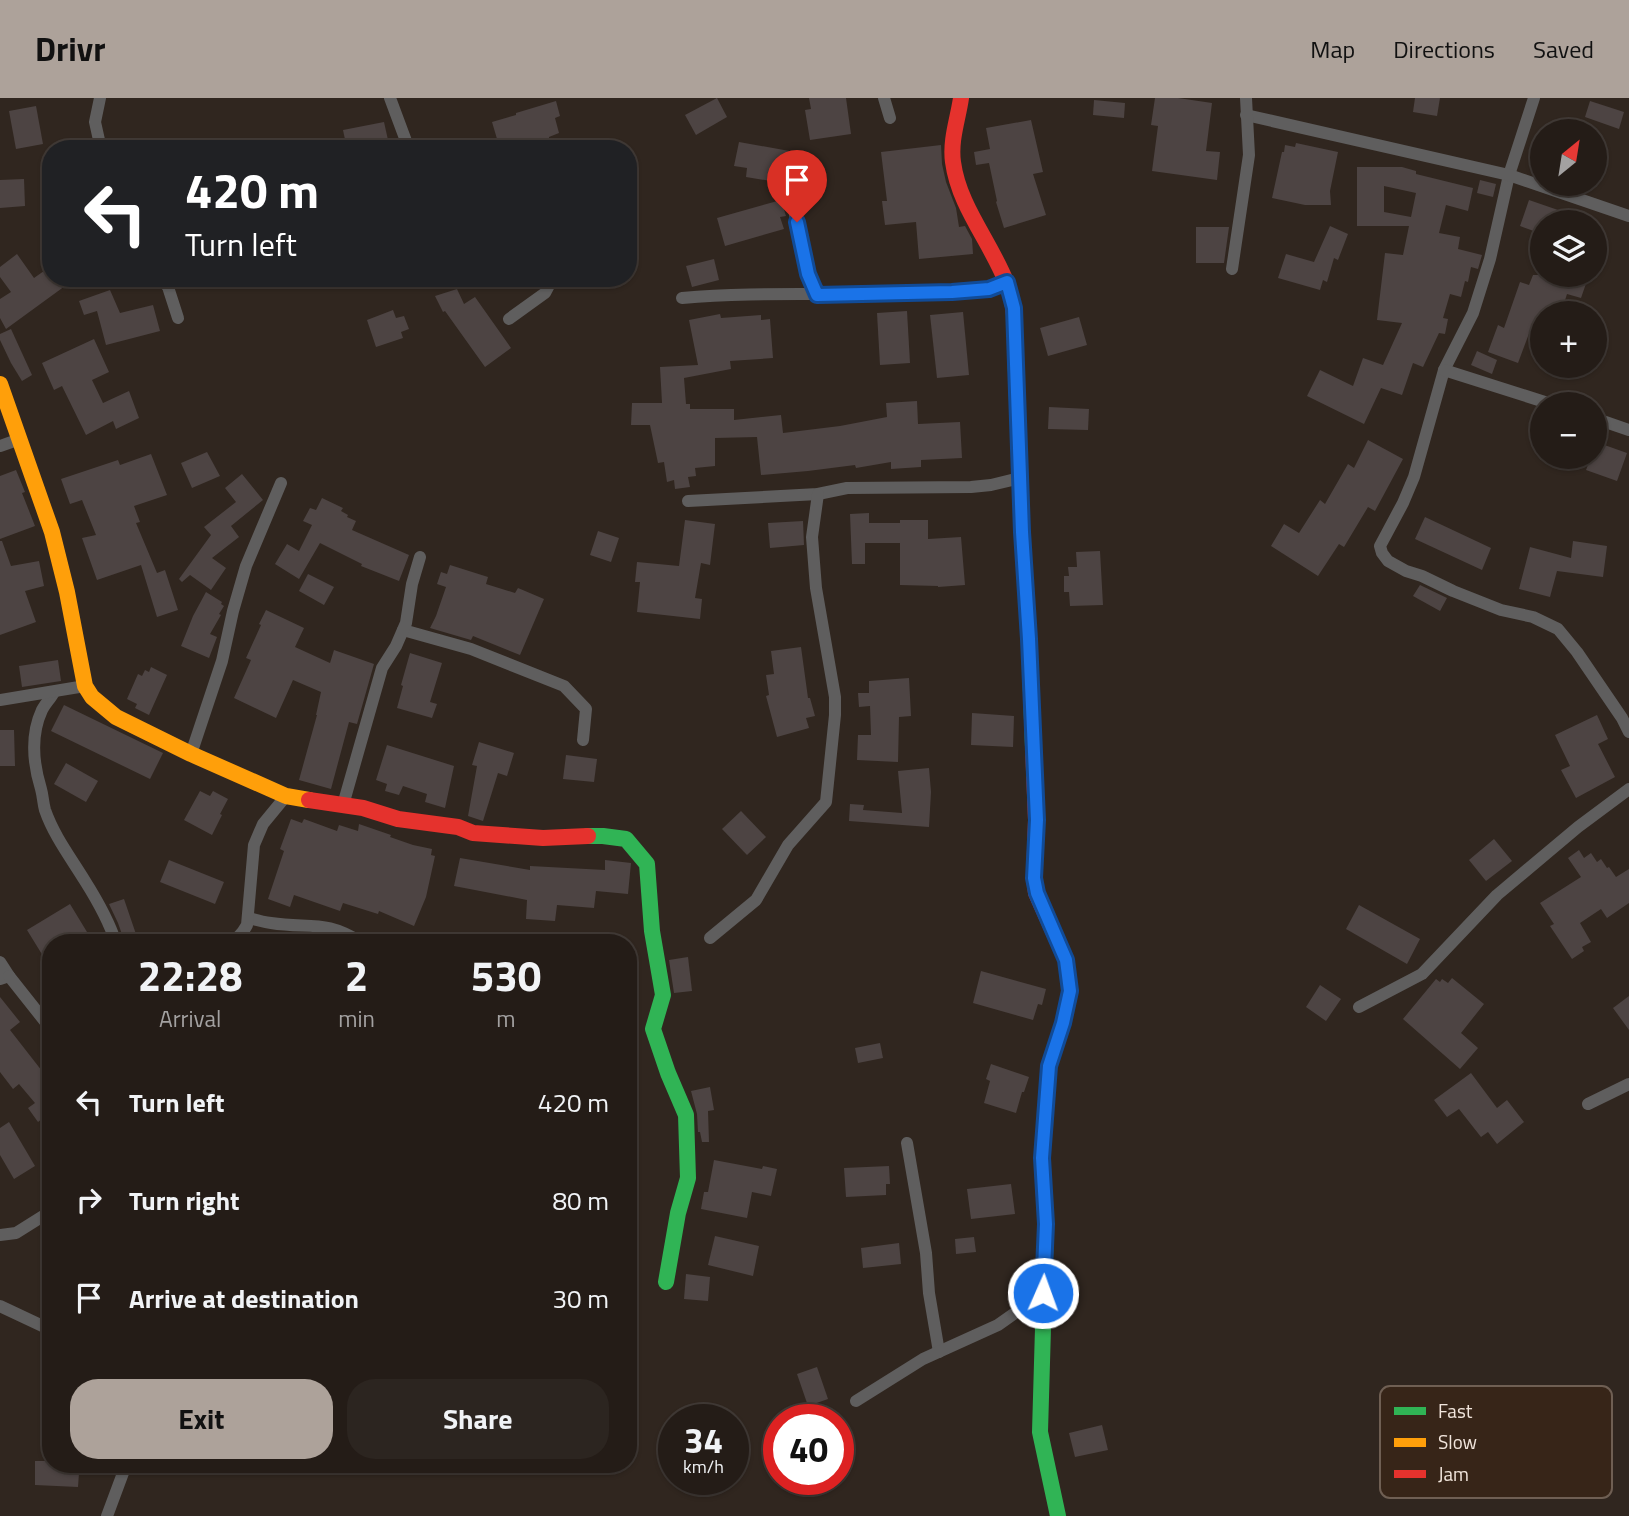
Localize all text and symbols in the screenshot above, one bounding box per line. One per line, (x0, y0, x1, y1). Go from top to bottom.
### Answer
text: Drivr (35, 24, 106, 74)
text: Map (1310, 31, 1355, 67)
text: Directions (1393, 31, 1495, 67)
text: Saved (1533, 31, 1594, 67)
north arrow (1530, 119, 1606, 196)
map controls (1530, 119, 1607, 469)
pin (767, 150, 827, 222)
text: 420 m (185, 152, 319, 227)
icon: arrive (778, 161, 816, 199)
icon: left (70, 168, 161, 259)
button: layers (1530, 210, 1607, 287)
text: Turn left (185, 220, 297, 268)
button: + (1530, 301, 1607, 378)
button: − (1530, 392, 1607, 469)
text: 22:28 (138, 943, 243, 1007)
text: 2 (345, 943, 368, 1007)
text: 530 (471, 943, 541, 1007)
text: Arrival (159, 1001, 221, 1036)
text: min (338, 1001, 375, 1036)
text: m (496, 1001, 516, 1036)
icon: left (70, 1083, 108, 1121)
text: Turn left (129, 1083, 224, 1122)
text: 420 m (538, 1083, 609, 1122)
icon: right (70, 1181, 108, 1219)
text: Turn right (129, 1181, 240, 1220)
text: 80 m (552, 1181, 609, 1220)
position arrow (1006, 1256, 1080, 1330)
icon: arrive (70, 1279, 108, 1317)
text: Arrive at destination (129, 1279, 359, 1318)
text: 30 m (552, 1279, 609, 1318)
button: Exit (70, 1379, 333, 1459)
button: Share (347, 1379, 609, 1459)
legend (1380, 1386, 1612, 1498)
text: Fast (1438, 1396, 1473, 1425)
speed limit sign: 40 (763, 1404, 854, 1495)
text: 34 (684, 1413, 723, 1467)
text: Slow (1438, 1427, 1477, 1456)
text: km/h (683, 1453, 724, 1480)
text: Jam (1438, 1459, 1469, 1488)

